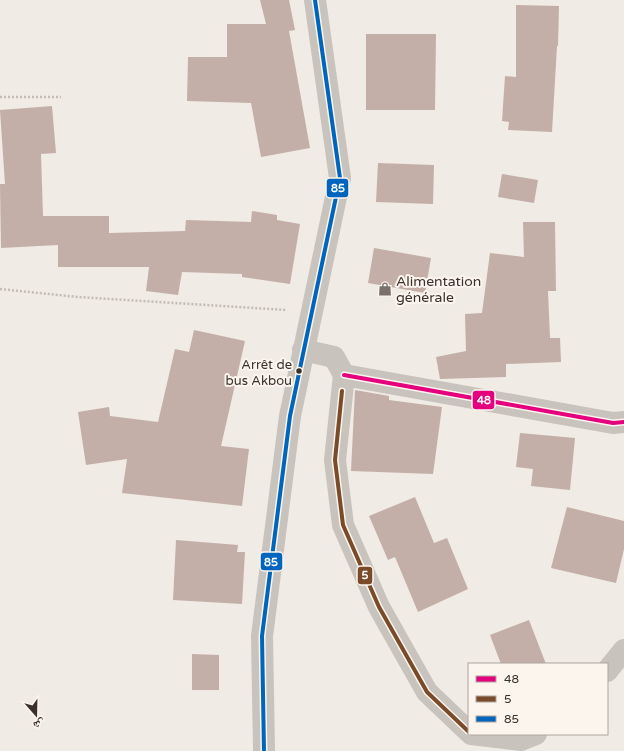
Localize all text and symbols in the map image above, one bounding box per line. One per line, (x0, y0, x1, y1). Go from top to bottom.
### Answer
line badge: 85 (326, 178, 349, 198)
text: 85 (331, 182, 345, 195)
place label: Alimentation générale (396, 273, 481, 306)
shop icon: Alimentation générale (377, 281, 393, 297)
place label: Arrêt de bus Akbou (226, 357, 292, 389)
marker: Arrêt de bus Akbou (294, 366, 304, 376)
line badge: 48 (472, 390, 495, 410)
text: 48 (477, 394, 491, 407)
line badge: 85 (260, 552, 283, 571)
text: 85 (264, 556, 278, 569)
line badge: 5 (357, 566, 373, 585)
text: 5 (362, 569, 369, 582)
legend (468, 663, 608, 735)
text: 48 (504, 672, 519, 686)
text: 5 (504, 692, 512, 706)
north arrow (16, 695, 56, 735)
text: 85 (504, 712, 519, 726)
text: ش (31, 715, 47, 732)

